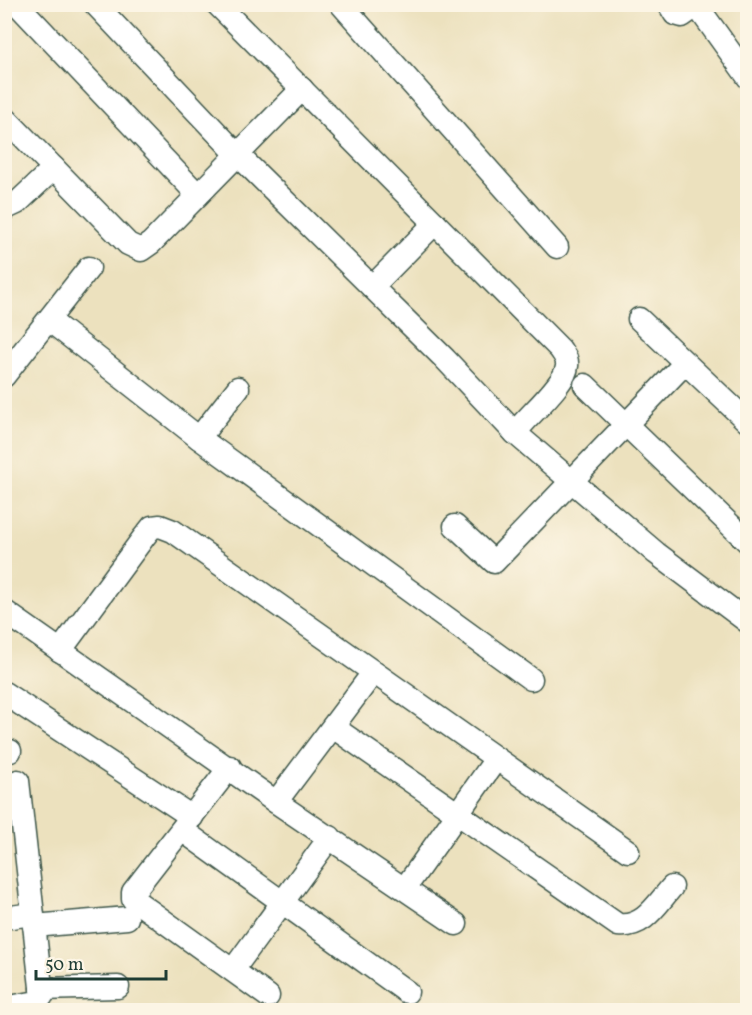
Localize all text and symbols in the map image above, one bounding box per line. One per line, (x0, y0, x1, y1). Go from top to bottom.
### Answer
scale bar (36, 943, 166, 981)
text: 50 m (45, 953, 84, 978)

